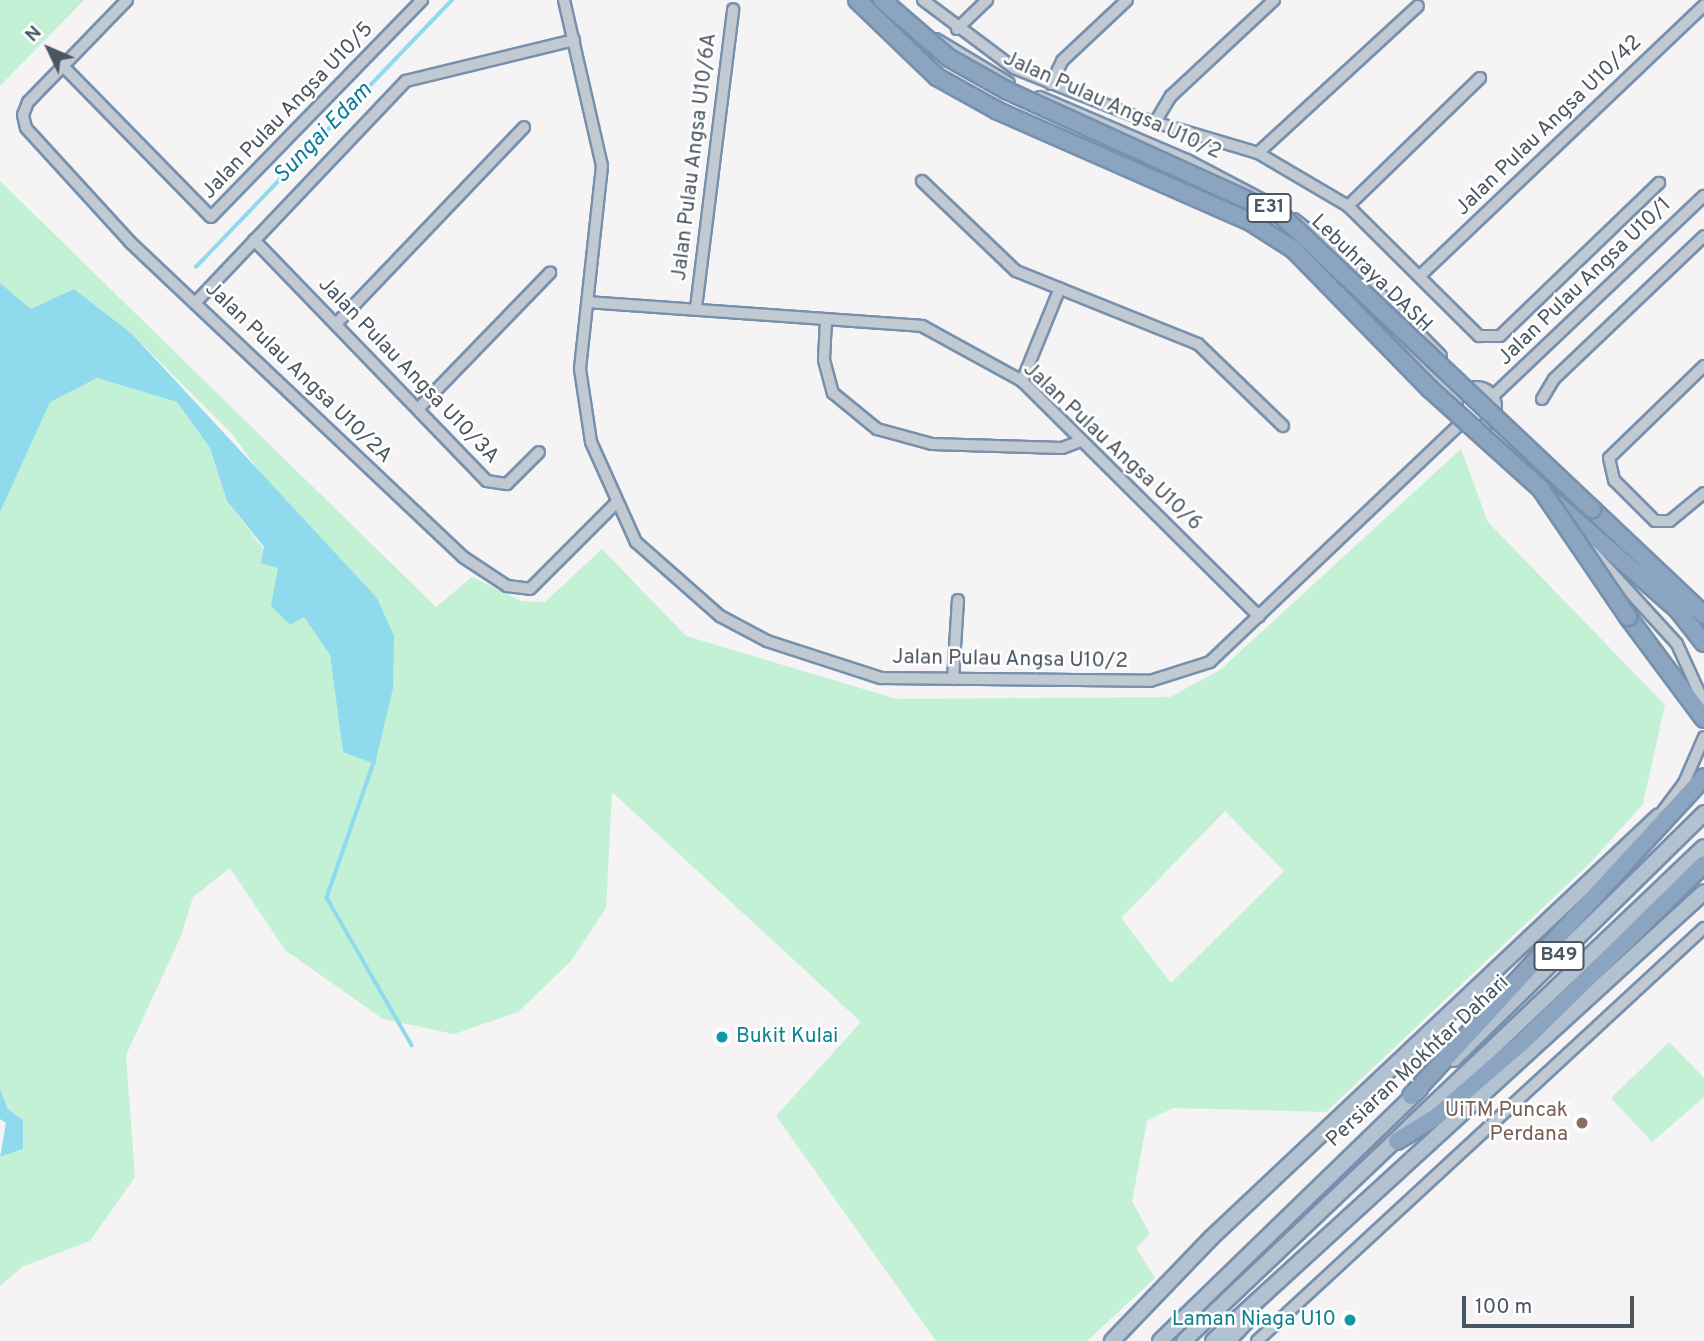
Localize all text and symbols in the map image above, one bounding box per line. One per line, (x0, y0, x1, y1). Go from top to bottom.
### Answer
north arrow (14, 14, 84, 84)
street label: Jalan Pulau Angsa U10/5 (197, 17, 379, 205)
text: N (21, 21, 47, 48)
street label: Jalan Pulau Angsa U10/42 (1450, 30, 1648, 222)
street label: Jalan Pulau Angsa U10/6A (667, 31, 723, 283)
street label: Jalan Pulau Angsa U10/2 (999, 46, 1225, 166)
water label: Sungai Edam (269, 78, 379, 190)
road number: E31 (1246, 192, 1292, 224)
street label: Jalan Pulau Angsa U10/1 (1493, 192, 1677, 372)
street label: Lebuhraya DASH (1305, 210, 1437, 338)
street label: Jalan Pulau Angsa U10/3A (312, 272, 504, 470)
street label: Jalan Pulau Angsa U10/2A (199, 277, 397, 469)
street label: Jalan Pulau Angsa U10/6 (1017, 357, 1207, 537)
street label: Jalan Pulau Angsa U10/2 (891, 645, 1129, 675)
road number: B49 (1533, 940, 1585, 972)
street label: Persiaran Mokhtar Dahari (1322, 971, 1514, 1153)
place label: Bukit Kulai (736, 1024, 838, 1050)
marker: Bukit Kulai (714, 1029, 730, 1045)
place label: UiTM Puncak Perdana (1445, 1098, 1568, 1148)
marker: UiTM Puncak Perdana (1574, 1115, 1590, 1131)
scale bar (1466, 1282, 1638, 1326)
text: 100 m (1475, 1294, 1532, 1321)
place label: Laman Niaga U10 (1172, 1307, 1336, 1333)
marker: Laman Niaga U10 (1342, 1312, 1358, 1328)

